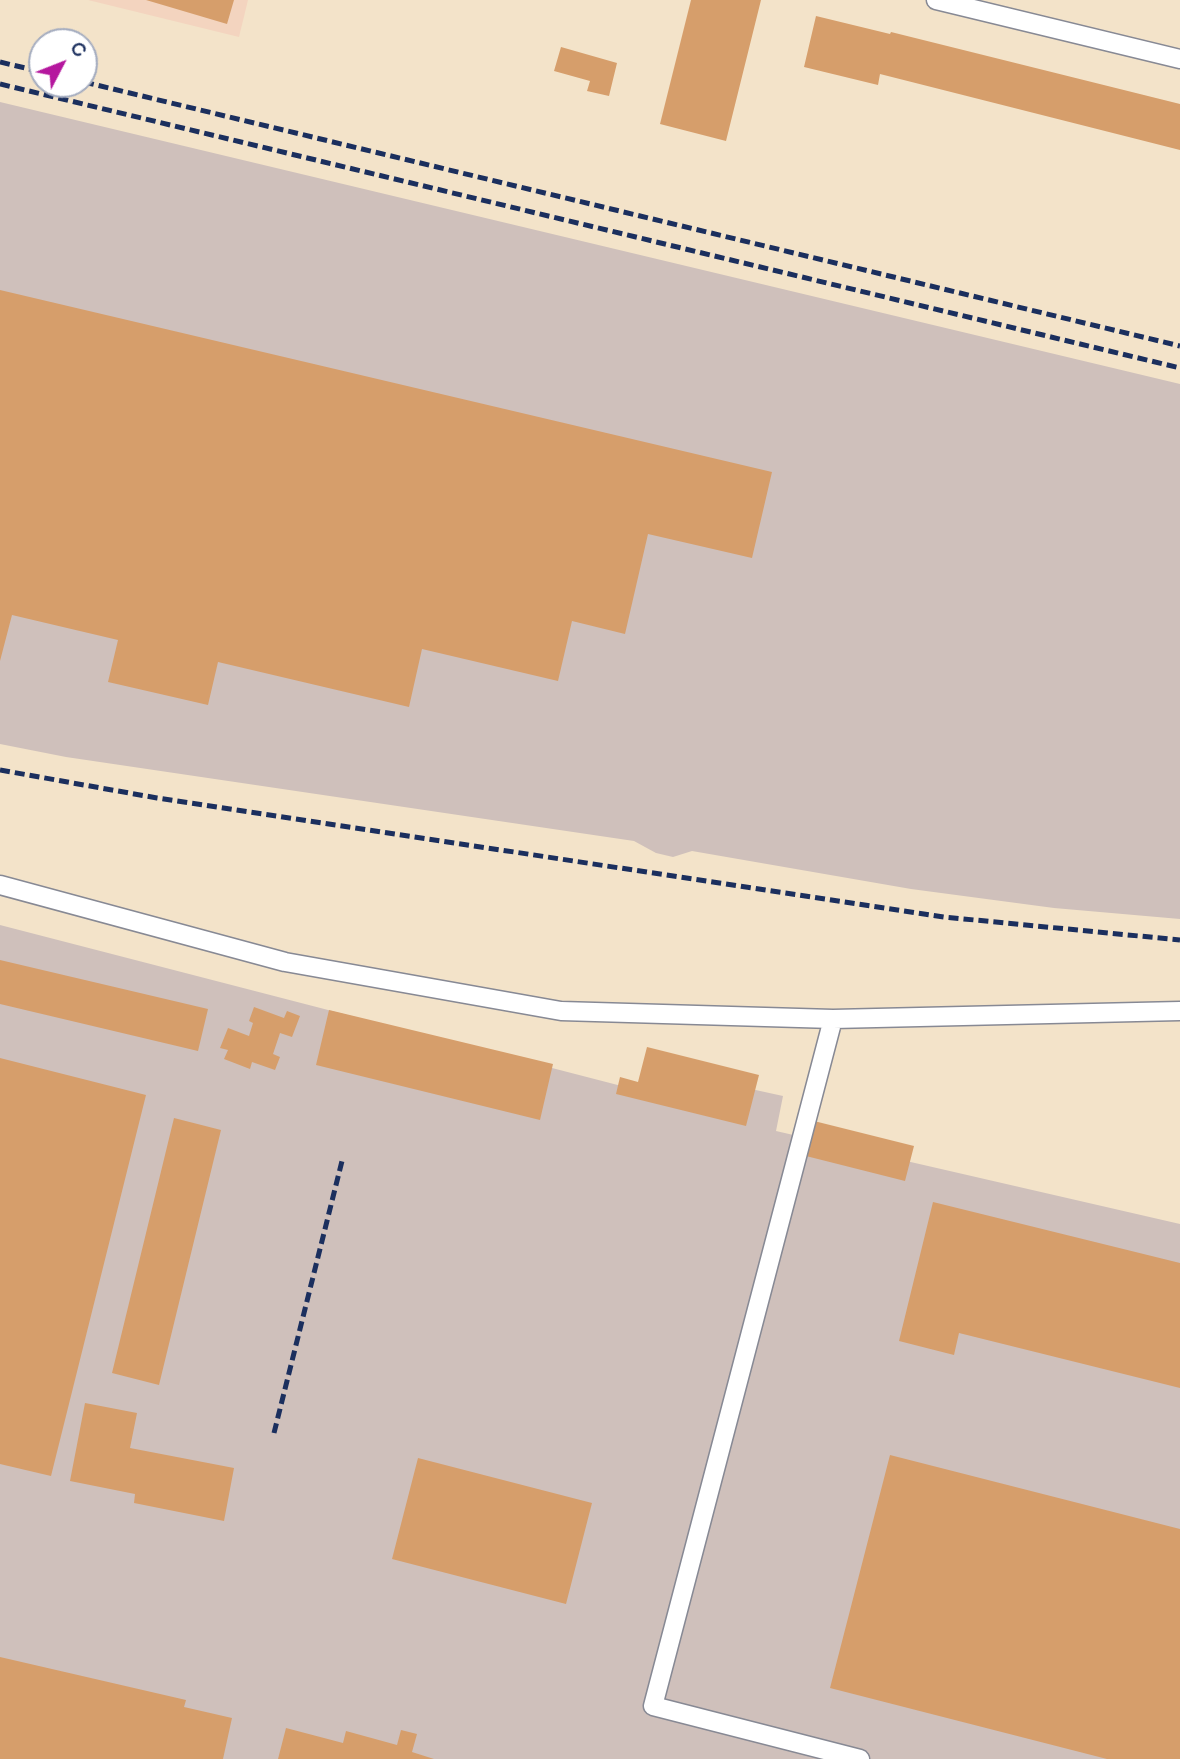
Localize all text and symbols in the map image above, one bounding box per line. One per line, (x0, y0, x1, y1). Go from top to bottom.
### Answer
north arrow (28, 28, 98, 98)
text: С (65, 37, 90, 63)

